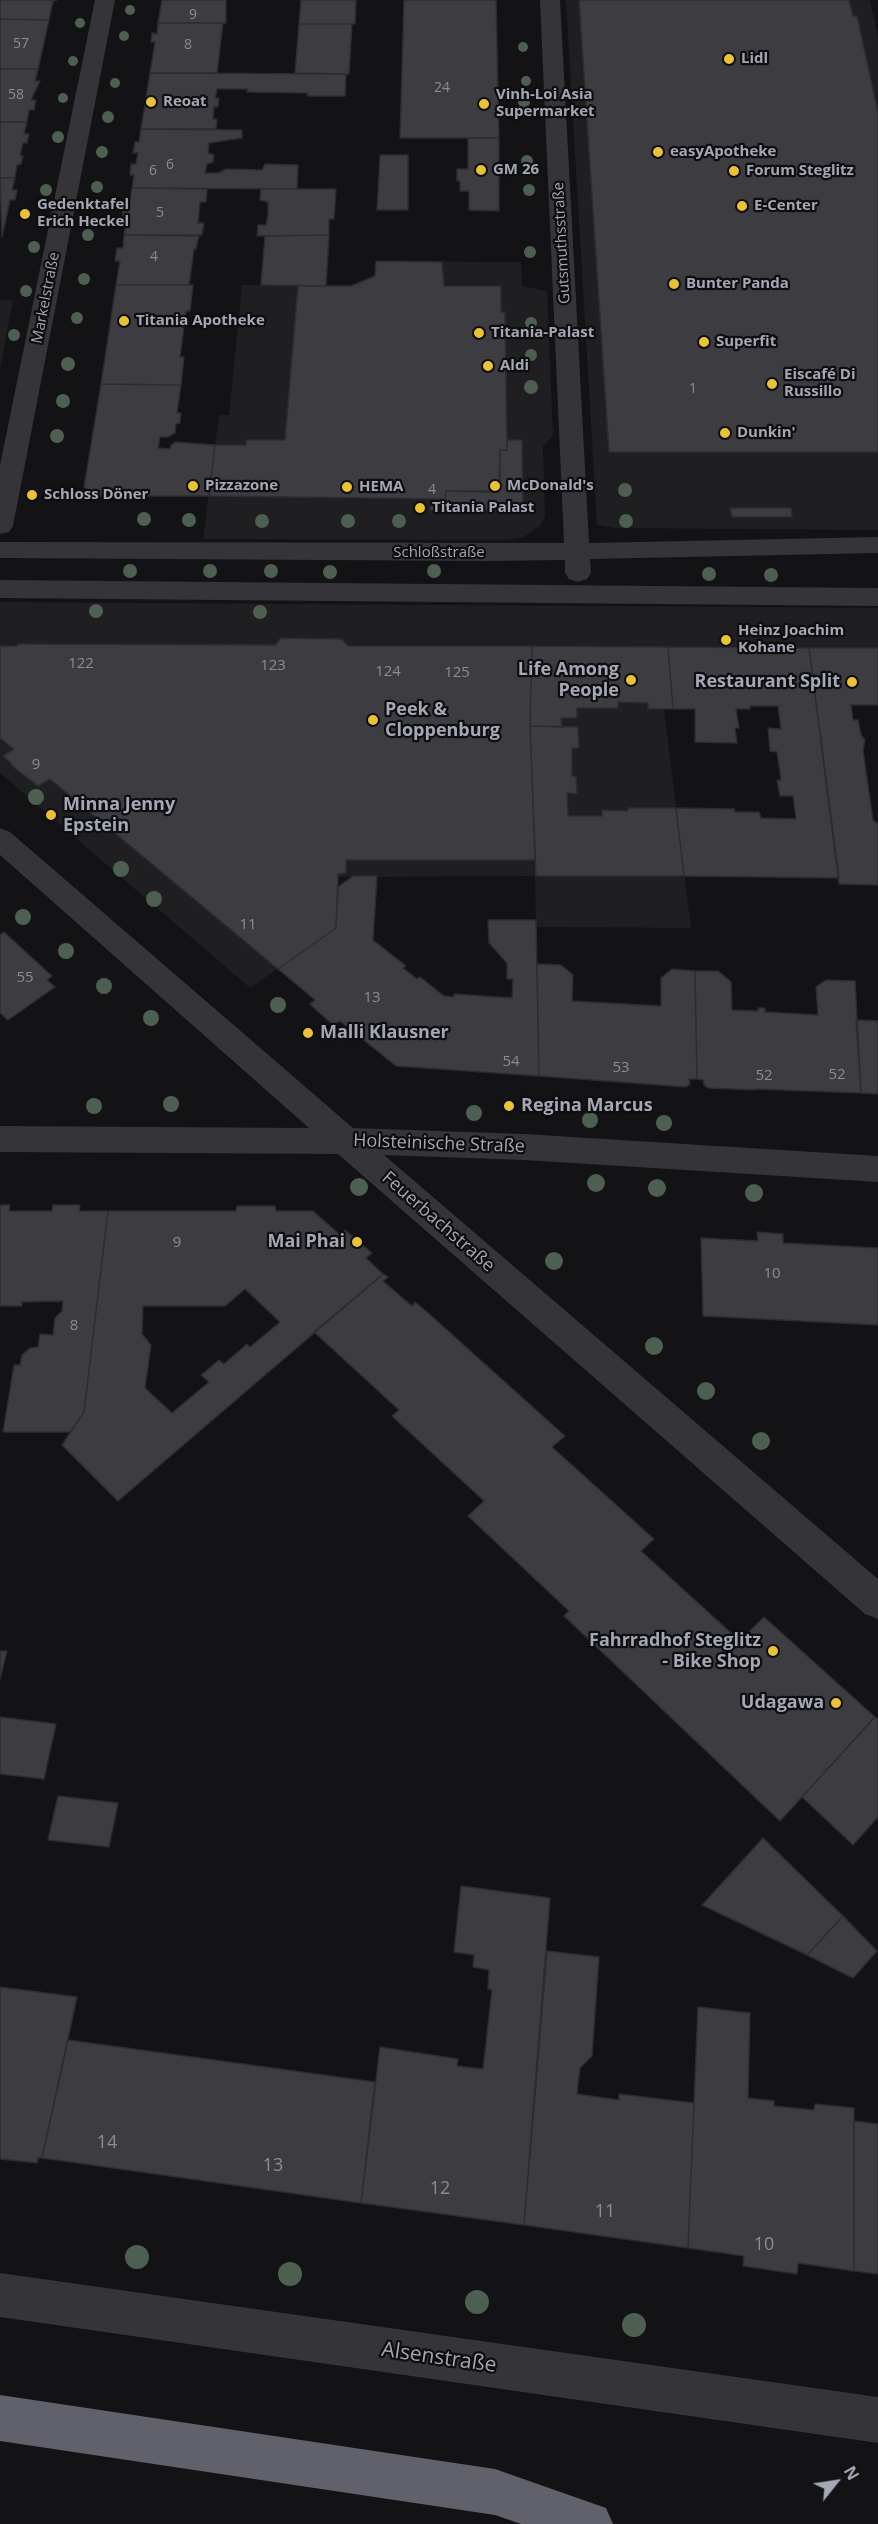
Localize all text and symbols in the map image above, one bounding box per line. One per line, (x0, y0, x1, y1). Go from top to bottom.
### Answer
house number: 9 (189, 7, 197, 23)
house number: 57 (13, 36, 29, 52)
house number: 8 (184, 37, 192, 53)
place label: Lidl (741, 50, 768, 68)
marker: Lidl (722, 52, 736, 66)
house number: 24 (434, 80, 450, 96)
place label: Vinh-Loi Asia Supermarket (496, 86, 595, 121)
house number: 58 (8, 87, 24, 103)
place label: Reoat (163, 93, 207, 111)
marker: Reoat (144, 95, 158, 109)
marker: Vinh-Loi Asia Supermarket (477, 97, 491, 111)
place label: easyApotheke (670, 143, 776, 161)
marker: easyApotheke (651, 145, 665, 159)
house number: 6 (166, 157, 174, 173)
place label: GM 26 (493, 161, 539, 179)
place label: Forum Steglitz (746, 162, 854, 180)
house number: 6 (149, 163, 157, 179)
marker: GM 26 (474, 163, 488, 177)
marker: Forum Steglitz (727, 164, 741, 178)
street label: Gutsmuthsstraße (550, 182, 574, 304)
place label: Gedenktafel Erich Heckel (37, 196, 129, 231)
place label: E-Center (754, 197, 818, 215)
marker: E-Center (735, 199, 749, 213)
house number: 5 (156, 205, 164, 221)
marker: Gedenktafel Erich Heckel (18, 207, 32, 221)
house number: 4 (150, 249, 158, 265)
street label: Markelstraße (28, 251, 64, 345)
place label: Bunter Panda (686, 275, 789, 293)
marker: Bunter Panda (667, 277, 681, 291)
place label: Titania Apotheke (136, 312, 265, 330)
marker: Titania Apotheke (117, 314, 131, 328)
place label: Titania-Palast (491, 324, 594, 342)
marker: Titania-Palast (472, 326, 486, 340)
place label: Superfit (716, 333, 776, 351)
marker: Superfit (697, 335, 711, 349)
place label: Aldi (500, 357, 529, 375)
marker: Aldi (481, 359, 495, 373)
place label: Eiscafé Di Russillo (784, 366, 855, 401)
marker: Eiscafé Di Russillo (765, 377, 779, 391)
house number: 1 (689, 381, 697, 397)
place label: Dunkin' (737, 424, 796, 442)
marker: Dunkin' (718, 426, 732, 440)
place label: Pizzazone (205, 477, 278, 495)
place label: McDonald's (507, 477, 594, 495)
place label: HEMA (359, 478, 403, 496)
marker: Pizzazone (186, 479, 200, 493)
marker: McDonald's (488, 479, 502, 493)
marker: HEMA (340, 480, 354, 494)
house number: 4 (428, 482, 436, 498)
place label: Schloss Döner (44, 486, 148, 504)
marker: Schloss Döner (25, 488, 39, 502)
place label: Titania Palast (432, 499, 534, 517)
marker: Titania Palast (413, 501, 427, 515)
street label: Schloßstraße (393, 544, 485, 562)
place label: Heinz Joachim Kohane (738, 622, 844, 657)
marker: Heinz Joachim Kohane (719, 633, 733, 647)
house number: 122 (68, 655, 94, 673)
house number: 123 (260, 657, 286, 675)
place label: Life Among People (518, 659, 619, 702)
house number: 124 (375, 663, 401, 681)
house number: 125 (444, 664, 470, 682)
place label: Restaurant Split (695, 671, 840, 693)
marker: Life Among People (624, 673, 638, 687)
marker: Restaurant Split (845, 675, 859, 689)
place label: Peek & Cloppenburg (385, 699, 500, 742)
marker: Peek & Cloppenburg (366, 713, 380, 727)
house number: 9 (32, 756, 40, 774)
place label: Minna Jenny Epstein (63, 794, 175, 836)
marker: Minna Jenny Epstein (44, 808, 58, 822)
house number: 11 (239, 916, 257, 934)
house number: 55 (16, 969, 34, 987)
house number: 13 (363, 989, 381, 1007)
place label: Malli Klausner (320, 1022, 449, 1044)
marker: Malli Klausner (301, 1026, 315, 1040)
house number: 54 (502, 1053, 520, 1071)
house number: 53 (612, 1059, 630, 1077)
house number: 52 (828, 1066, 846, 1084)
house number: 52 (755, 1067, 773, 1085)
place label: Regina Marcus (521, 1095, 653, 1117)
marker: Regina Marcus (502, 1099, 516, 1113)
street label: Holsteinische Straße (353, 1130, 525, 1158)
street label: Feuerbachstraße (377, 1167, 499, 1277)
place label: Mai Phai (267, 1231, 345, 1253)
house number: 9 (173, 1234, 181, 1252)
marker: Mai Phai (350, 1235, 364, 1249)
house number: 10 (763, 1265, 781, 1283)
house number: 8 (70, 1317, 78, 1335)
place label: Fahrradhof Steglitz - Bike Shop (589, 1630, 761, 1672)
marker: Fahrradhof Steglitz - Bike Shop (766, 1644, 780, 1658)
place label: Udagawa (741, 1692, 824, 1714)
marker: Udagawa (829, 1696, 843, 1710)
house number: 14 (97, 2132, 117, 2154)
house number: 13 (263, 2155, 283, 2177)
house number: 12 (430, 2178, 450, 2200)
house number: 11 (595, 2201, 615, 2223)
house number: 10 (754, 2234, 774, 2256)
street label: Alsenstraße (380, 2337, 498, 2379)
north arrow (806, 2452, 866, 2512)
text: N (839, 2462, 864, 2484)

